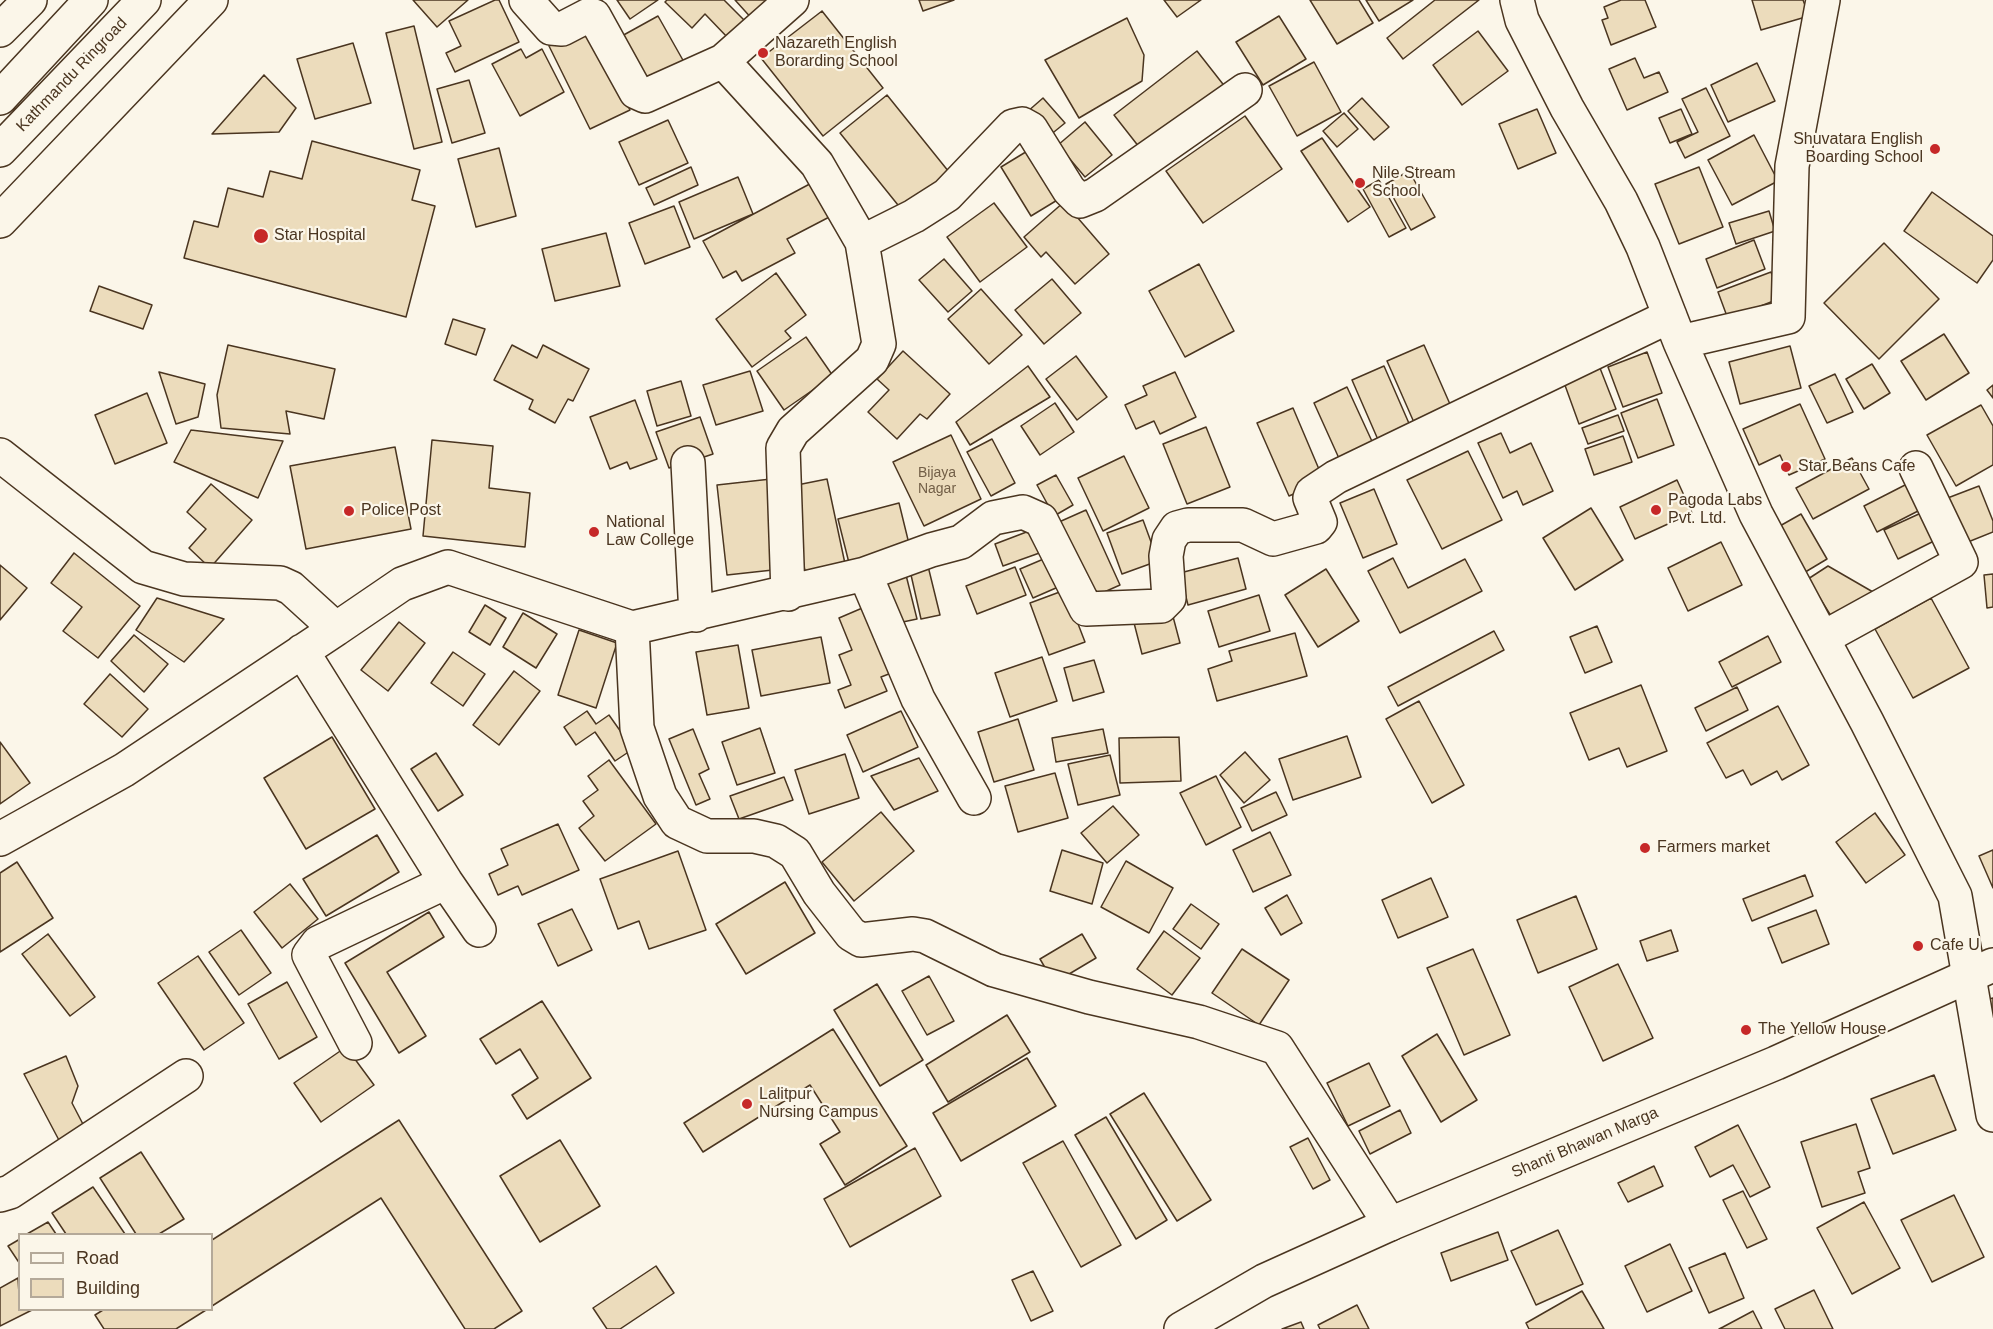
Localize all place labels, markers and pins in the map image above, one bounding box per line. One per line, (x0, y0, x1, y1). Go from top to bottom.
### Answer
place label: Nazareth English Borarding School (775, 34, 898, 72)
marker: Nazareth English Borarding School (756, 46, 770, 60)
place label: Shuvatara English Boarding School (1793, 130, 1923, 168)
marker: Shuvatara English Boarding School (1928, 142, 1942, 156)
place label: Nile Stream School (1372, 164, 1456, 202)
marker: Nile Stream School (1353, 176, 1367, 190)
place label: Star Hospital (274, 226, 366, 246)
marker: Star Hospital (252, 227, 270, 245)
place label: Star Beans Cafe (1798, 457, 1915, 477)
marker: Star Beans Cafe (1779, 460, 1793, 474)
place label: Pagoda Labs Pvt. Ltd. (1668, 491, 1762, 529)
place label: Police Post (361, 501, 441, 521)
marker: Pagoda Labs Pvt. Ltd. (1649, 503, 1663, 517)
marker: Police Post (342, 504, 356, 518)
place label: National Law College (606, 513, 694, 551)
marker: National Law College (587, 525, 601, 539)
place label: Farmers market (1657, 838, 1770, 858)
marker: Farmers market (1638, 841, 1652, 855)
place label: Cafe U (1930, 936, 1980, 956)
marker: Cafe U (1911, 939, 1925, 953)
place label: The Yellow House (1758, 1020, 1886, 1040)
marker: The Yellow House (1739, 1023, 1753, 1037)
place label: Lalitpur Nursing Campus (759, 1085, 878, 1123)
marker: Lalitpur Nursing Campus (740, 1097, 754, 1111)

